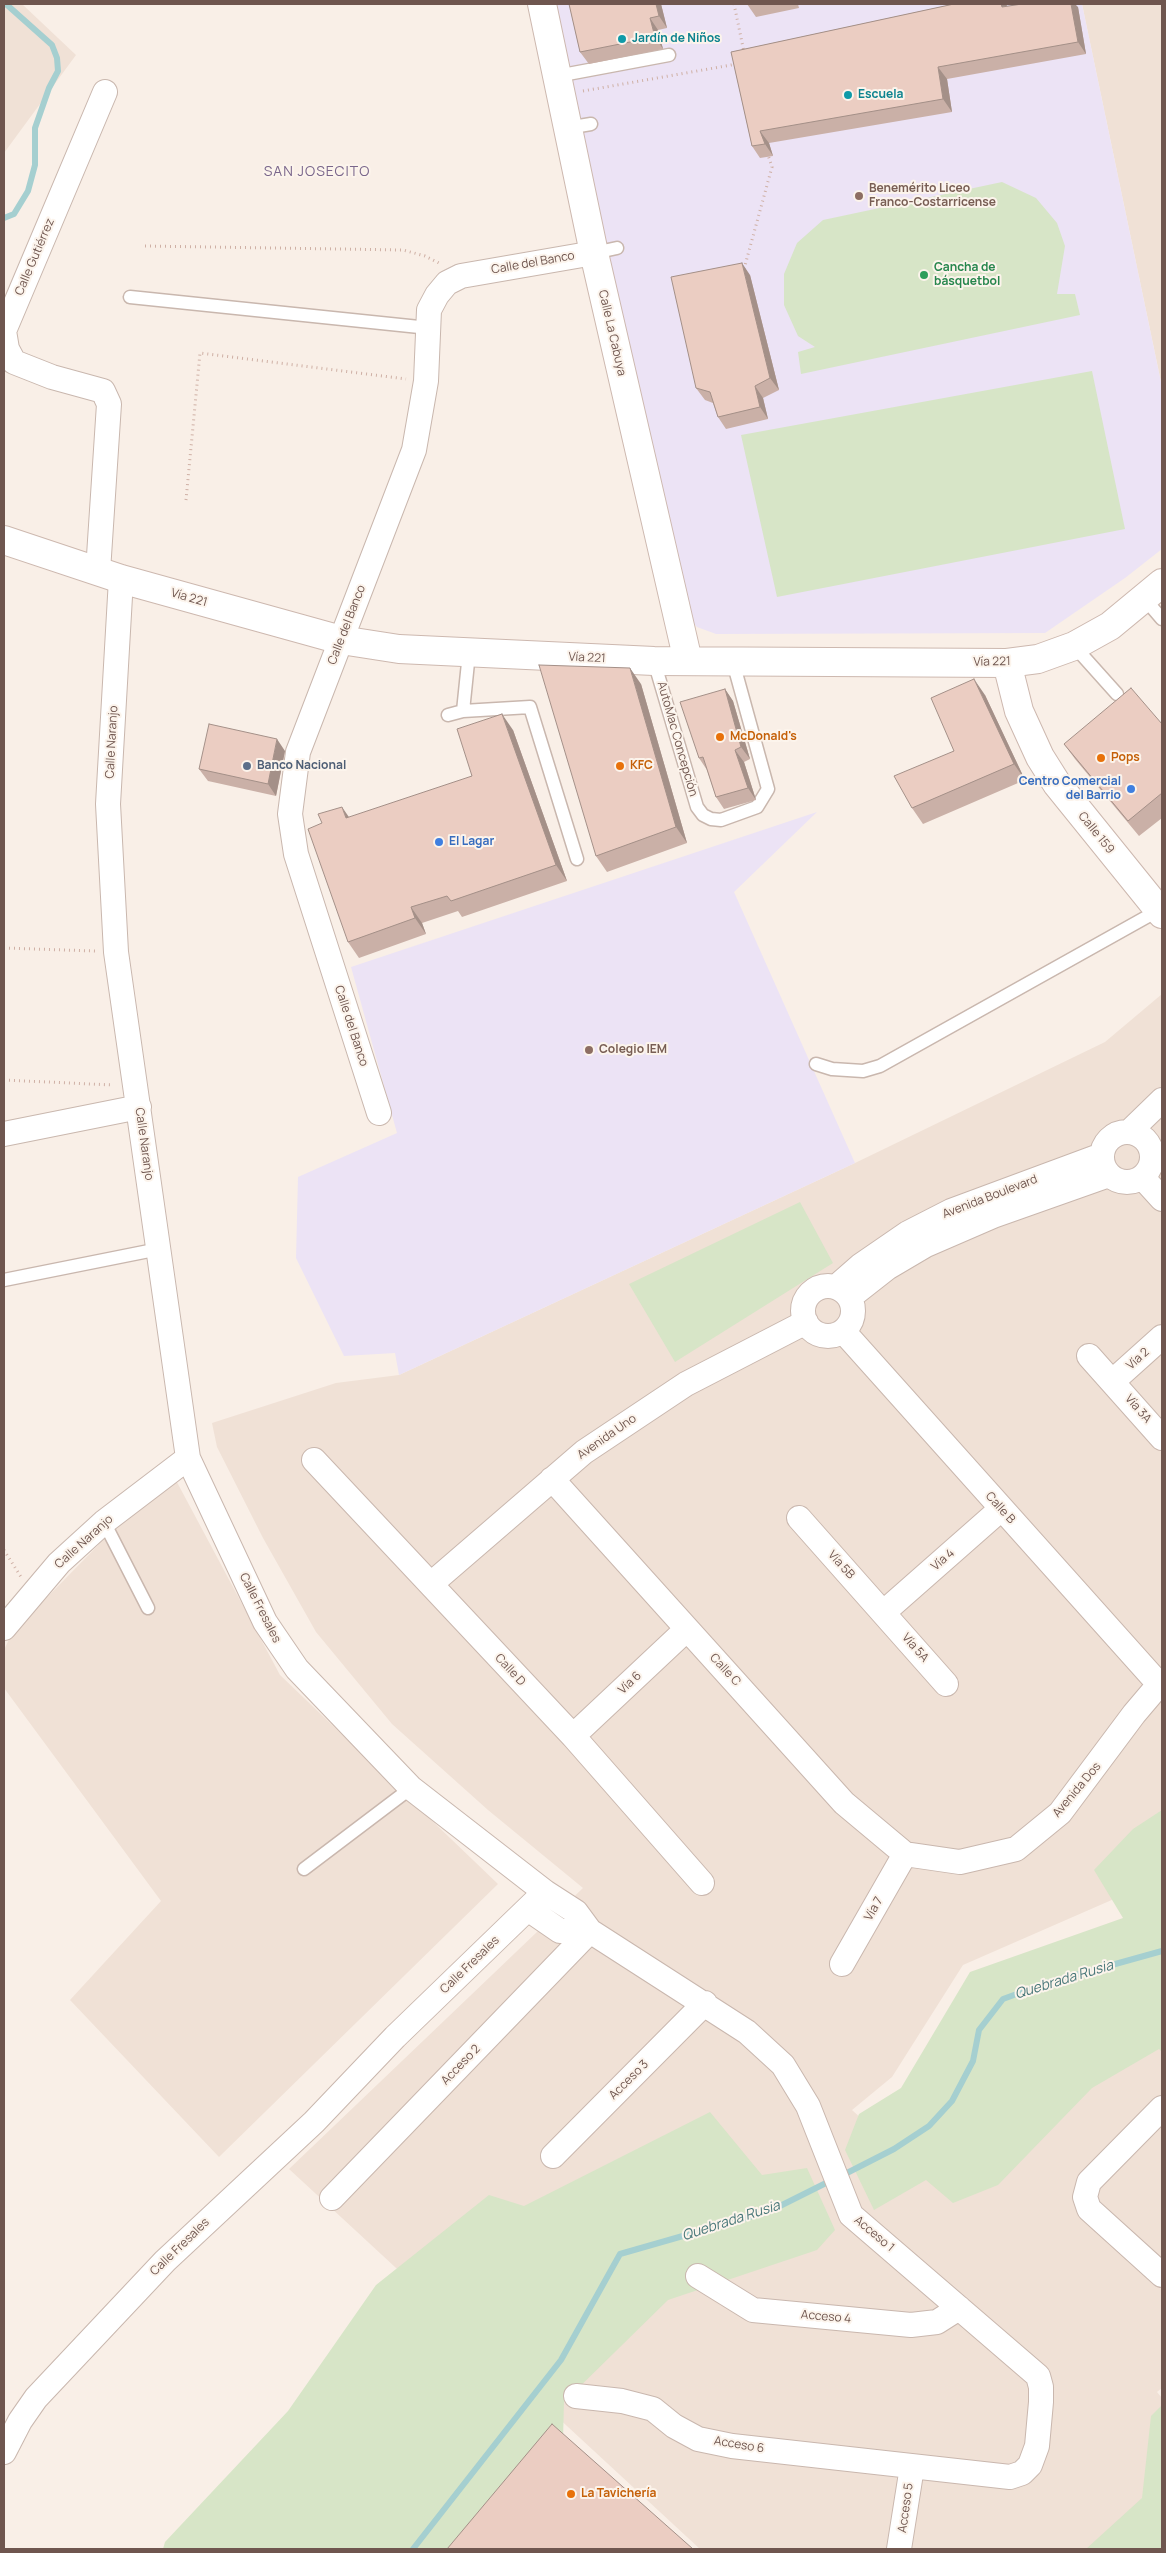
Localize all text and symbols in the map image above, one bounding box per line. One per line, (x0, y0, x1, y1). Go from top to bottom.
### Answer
place label: Jardín de Niños (632, 32, 721, 46)
marker: Jardín de Niños (616, 33, 628, 45)
place label: Escuela (858, 88, 903, 102)
marker: Escuela (842, 89, 854, 101)
district label: SAN JOSECITO (262, 164, 372, 180)
place label: Benemérito Liceo Franco-Costarricense (869, 182, 996, 210)
marker: Benemérito Liceo Franco-Costarricense (853, 190, 865, 202)
street label: Calle Gutiérrez (12, 216, 58, 298)
street label: Calle del Banco (490, 249, 576, 277)
place label: Cancha de básquetbol (934, 261, 1000, 289)
marker: Cancha de básquetbol (918, 269, 930, 281)
street label: Calle La Cabuya (595, 289, 629, 377)
street label: Calle del Banco (325, 583, 369, 667)
street label: Vía 221 (169, 586, 209, 610)
street label: Vía 221 (568, 650, 606, 666)
street label: Vía 221 (973, 654, 1011, 670)
street label: AutoMac Concepción (654, 680, 700, 798)
street label: Calle Naranjo (103, 705, 121, 779)
place label: McDonald's (730, 730, 797, 744)
marker: McDonald's (714, 731, 726, 743)
place label: Pops (1111, 751, 1140, 765)
marker: Pops (1095, 752, 1107, 764)
place label: Banco Nacional (257, 759, 346, 773)
place label: KFC (630, 759, 653, 773)
marker: Banco Nacional (241, 760, 253, 772)
marker: KFC (614, 760, 626, 772)
place label: Centro Comercial del Barrio (1019, 775, 1121, 803)
marker: Centro Comercial del Barrio (1125, 783, 1137, 795)
street label: Calle 159 (1075, 809, 1117, 857)
place label: El Lagar (449, 835, 494, 849)
marker: El Lagar (433, 836, 445, 848)
street label: Calle del Banco (331, 984, 371, 1068)
place label: Colegio IEM (599, 1043, 667, 1057)
marker: Colegio IEM (583, 1044, 595, 1056)
street label: Calle Naranjo (132, 1107, 156, 1181)
street label: Avenida Boulevard (940, 1172, 1040, 1222)
street label: Vía 2 (1124, 1345, 1152, 1373)
street label: Vía 3A (1122, 1392, 1154, 1426)
street label: Avenida Uno (575, 1411, 639, 1463)
street label: Calle B (982, 1489, 1018, 1527)
street label: Calle Naranjo (52, 1512, 116, 1572)
street label: Vía 4 (928, 1546, 958, 1574)
street label: Vía 5B (825, 1548, 857, 1582)
street label: Calle Fresales (236, 1571, 284, 1645)
street label: Vía 5A (899, 1631, 931, 1665)
street label: Calle D (492, 1651, 528, 1689)
street label: Calle C (706, 1651, 744, 1689)
street label: Vía 6 (615, 1669, 645, 1697)
street label: Avenida Dos (1050, 1760, 1104, 1820)
street label: Vía 7 (862, 1895, 886, 1923)
street label: Calle Fresales (437, 1933, 503, 1997)
water label: Quebrada Rusia (1013, 1957, 1115, 2003)
street label: Acceso 2 (438, 2042, 484, 2088)
street label: Acceso 3 (606, 2057, 652, 2103)
water label: Quebrada Rusia (680, 2197, 782, 2245)
street label: Acceso 1 (851, 2213, 897, 2255)
street label: Calle Fresales (147, 2215, 213, 2279)
street label: Acceso 4 (800, 2308, 852, 2326)
street label: Acceso 6 (713, 2434, 765, 2456)
street label: Acceso 5 (895, 2482, 917, 2534)
place label: La Tavichería (581, 2487, 657, 2501)
marker: La Tavichería (565, 2488, 577, 2500)

